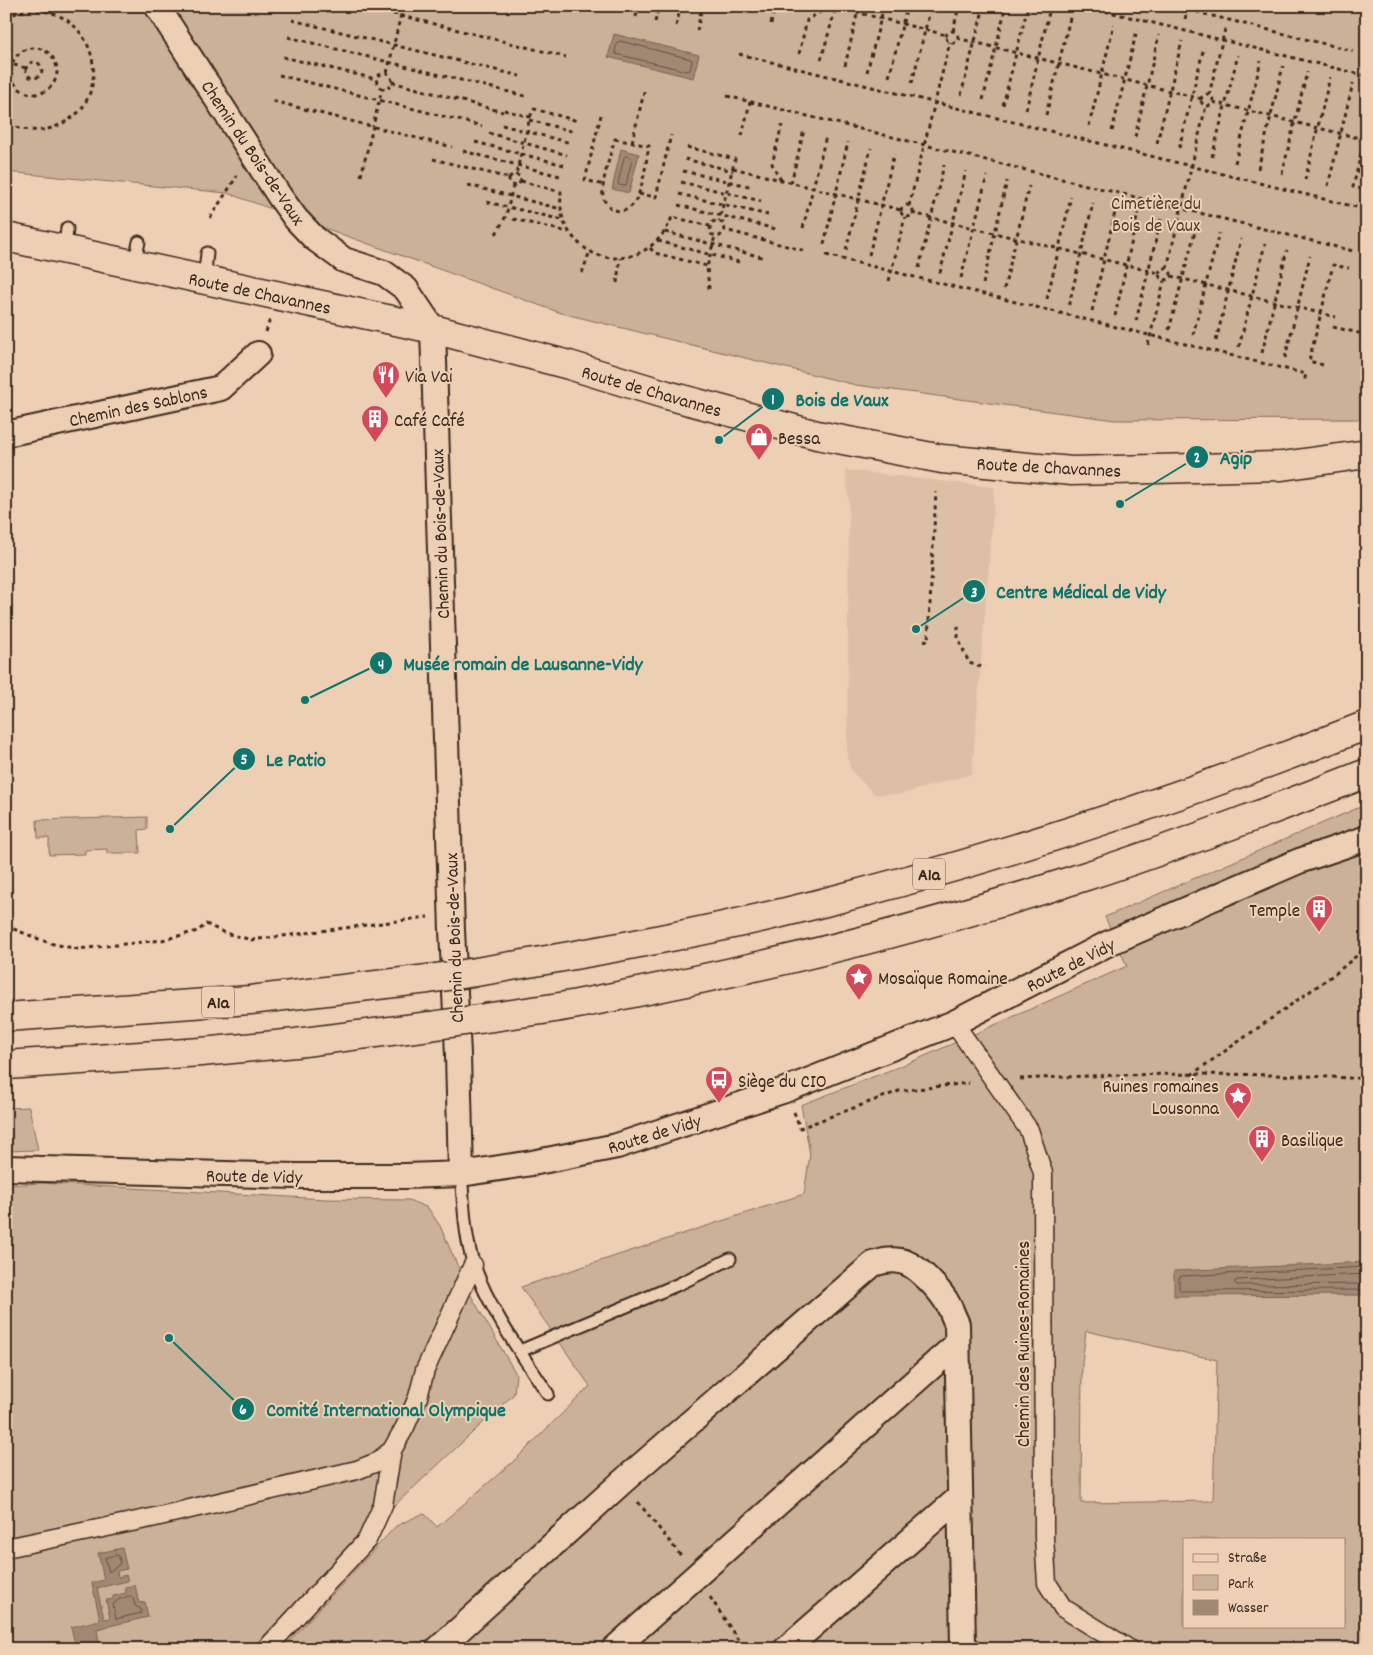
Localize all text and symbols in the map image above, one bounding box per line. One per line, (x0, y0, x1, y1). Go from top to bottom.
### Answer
street label: Chemin du Bois-de-Vaux (192, 76, 310, 232)
park label: Cimetière du Bois de Vaux (1111, 192, 1201, 241)
street label: Route de Chavannes (186, 267, 333, 324)
restaurant icon: Via Vai (371, 360, 401, 399)
street label: Route de Chavannes (578, 360, 724, 426)
place label: Via Vai (405, 365, 453, 392)
street label: Chemin des Sablons (67, 381, 210, 436)
callout: Bois de Vaux (761, 382, 898, 417)
text: Bois de Vaux (796, 388, 889, 416)
text: 1 (771, 390, 775, 412)
building icon: Café Café (360, 404, 390, 443)
place label: Café Café (394, 409, 465, 436)
shop icon: Bessa (744, 422, 774, 461)
place label: Bessa (778, 427, 821, 454)
callout: Agip (1185, 439, 1262, 474)
text: Agip (1220, 446, 1252, 474)
street label: Chemin du Bois-de-Vaux (426, 448, 459, 619)
text: 2 (1194, 448, 1200, 470)
street label: Route de Chavannes (976, 452, 1122, 487)
callout: Centre Médical de Vidy (961, 574, 1176, 609)
text: Centre Médical de Vidy (996, 580, 1167, 608)
text: 3 (971, 583, 978, 605)
callout: Musée romain de Lausanne-Vidy (368, 646, 652, 681)
text: Musée romain de Lausanne-Vidy (403, 652, 644, 680)
text: 4 (378, 655, 384, 677)
callout: Le Patio (231, 741, 336, 776)
text: Le Patio (266, 748, 326, 776)
text: 5 (241, 750, 248, 772)
street label: Chemin du Bois-de-Vaux (440, 852, 473, 1023)
road number: A1a (913, 859, 945, 890)
building icon: Temple (1304, 894, 1334, 933)
place label: Temple (1249, 899, 1300, 926)
street label: Route de Vidy (1022, 933, 1121, 1001)
place icon: Mosaïque Romaine (844, 962, 874, 1001)
place label: Mosaïque Romaine (878, 967, 1008, 994)
road number: A1a (202, 986, 234, 1018)
bus stop icon: Siège du CIO (704, 1065, 734, 1104)
place label: Siège du CIO (738, 1070, 827, 1097)
place label: Ruines romaines Lousonna (1103, 1075, 1220, 1124)
place icon: Ruines romaines Lousonna (1223, 1081, 1253, 1120)
street label: Route de Vidy (605, 1109, 705, 1163)
building icon: Basilique (1247, 1124, 1277, 1163)
place label: Basilique (1281, 1129, 1343, 1156)
street label: Route de Vidy (205, 1164, 303, 1193)
street label: Chemin des Ruines-Romaines (1012, 1241, 1039, 1447)
callout: Comité International Olympique (231, 1392, 515, 1427)
text: Comité International Olympique (266, 1398, 506, 1426)
text: 6 (239, 1400, 247, 1422)
legend (1183, 1538, 1346, 1628)
text: Straße (1228, 1548, 1267, 1570)
text: Park (1228, 1574, 1254, 1596)
text: Wasser (1228, 1598, 1269, 1620)

